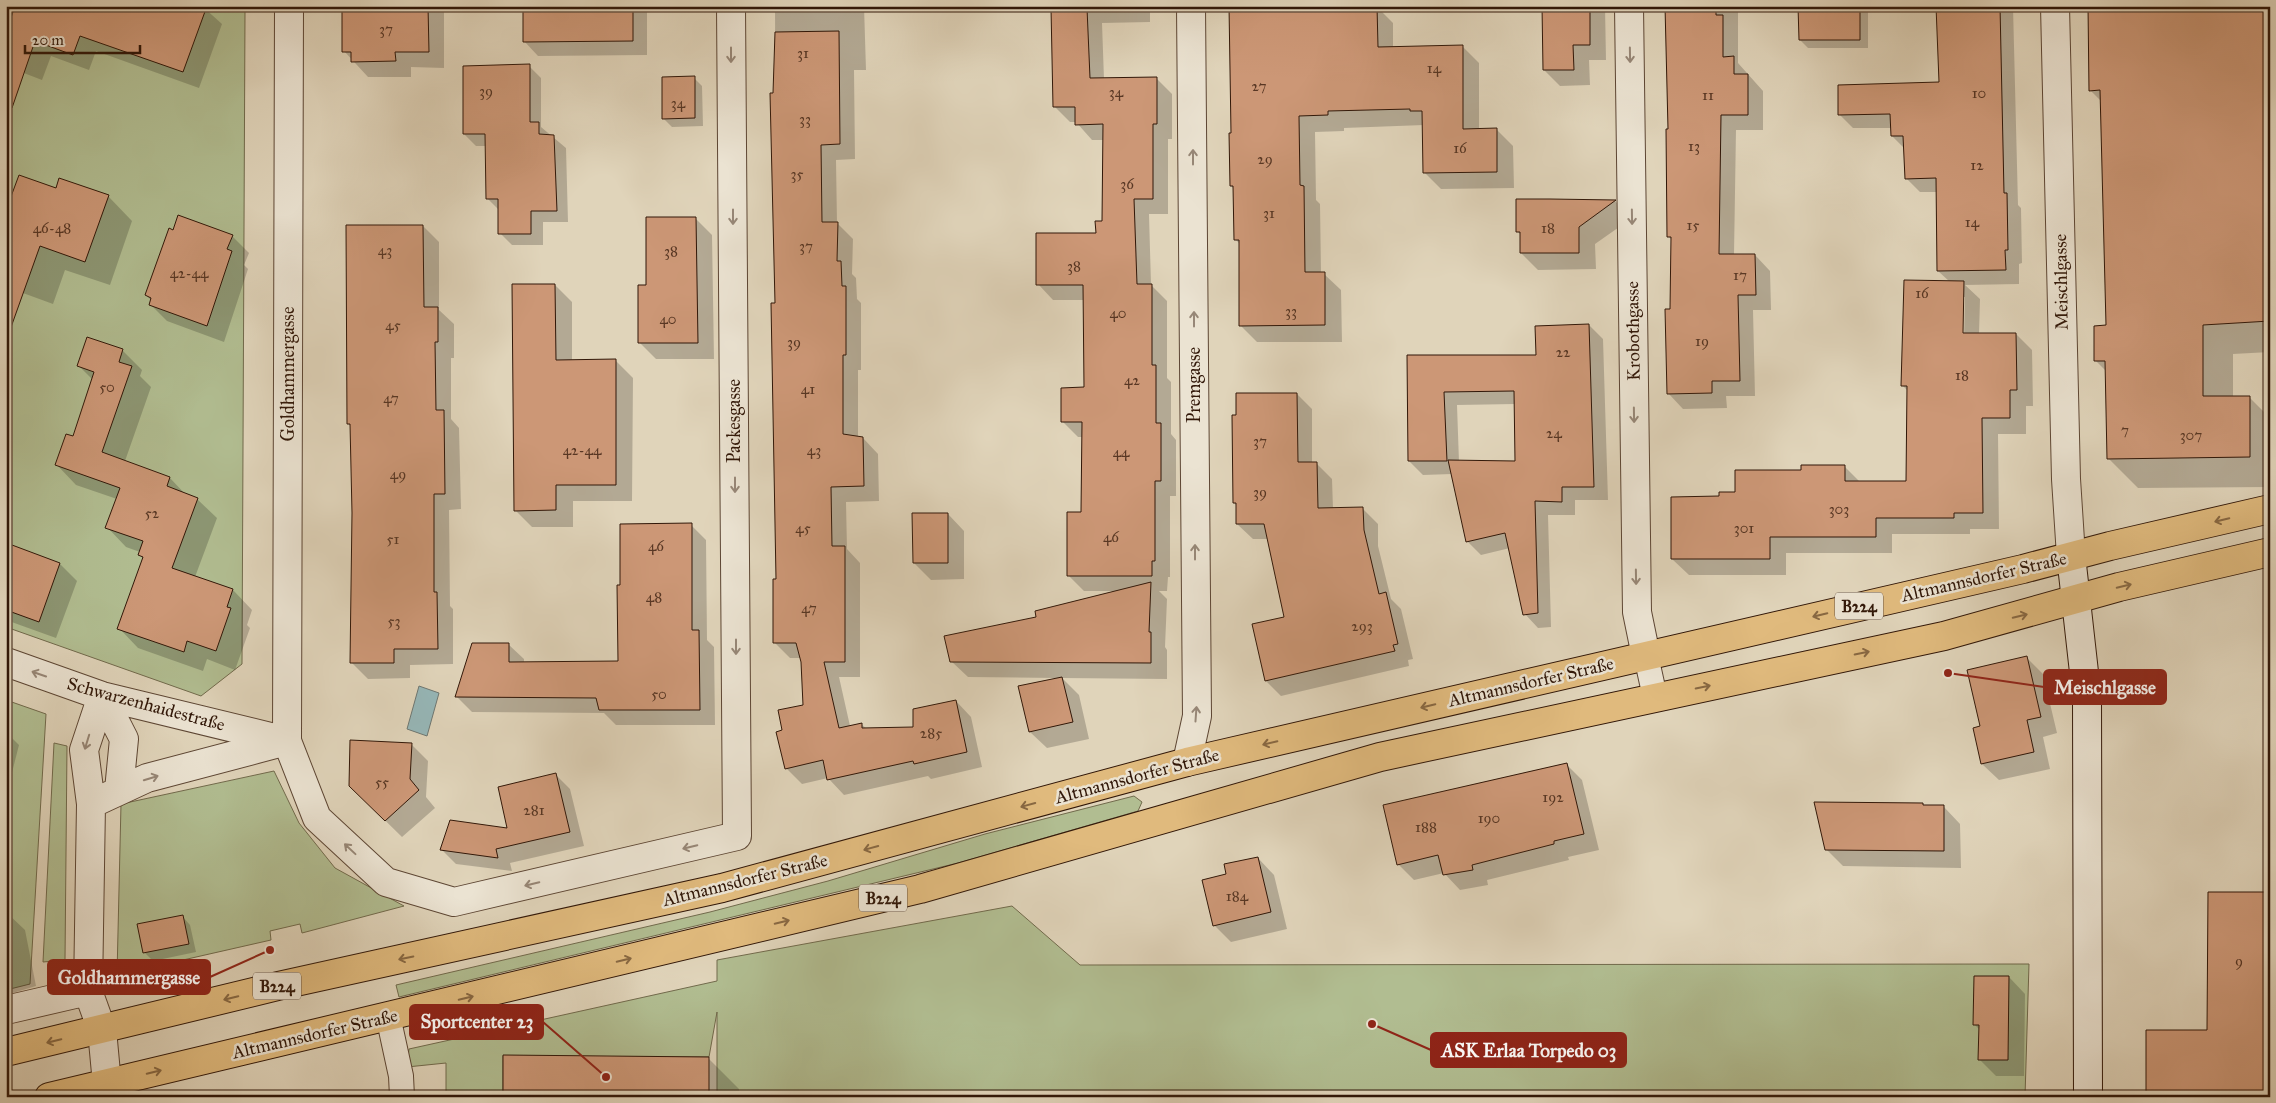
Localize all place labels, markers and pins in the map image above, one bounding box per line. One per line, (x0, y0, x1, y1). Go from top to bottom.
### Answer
callout: Meischlgasse (2044, 670, 2166, 704)
callout: Goldhammergasse (48, 960, 210, 994)
callout: Sportcenter 23 (410, 1005, 543, 1039)
callout: ASK Erlaa Torpedo 03 (1431, 1033, 1626, 1067)

